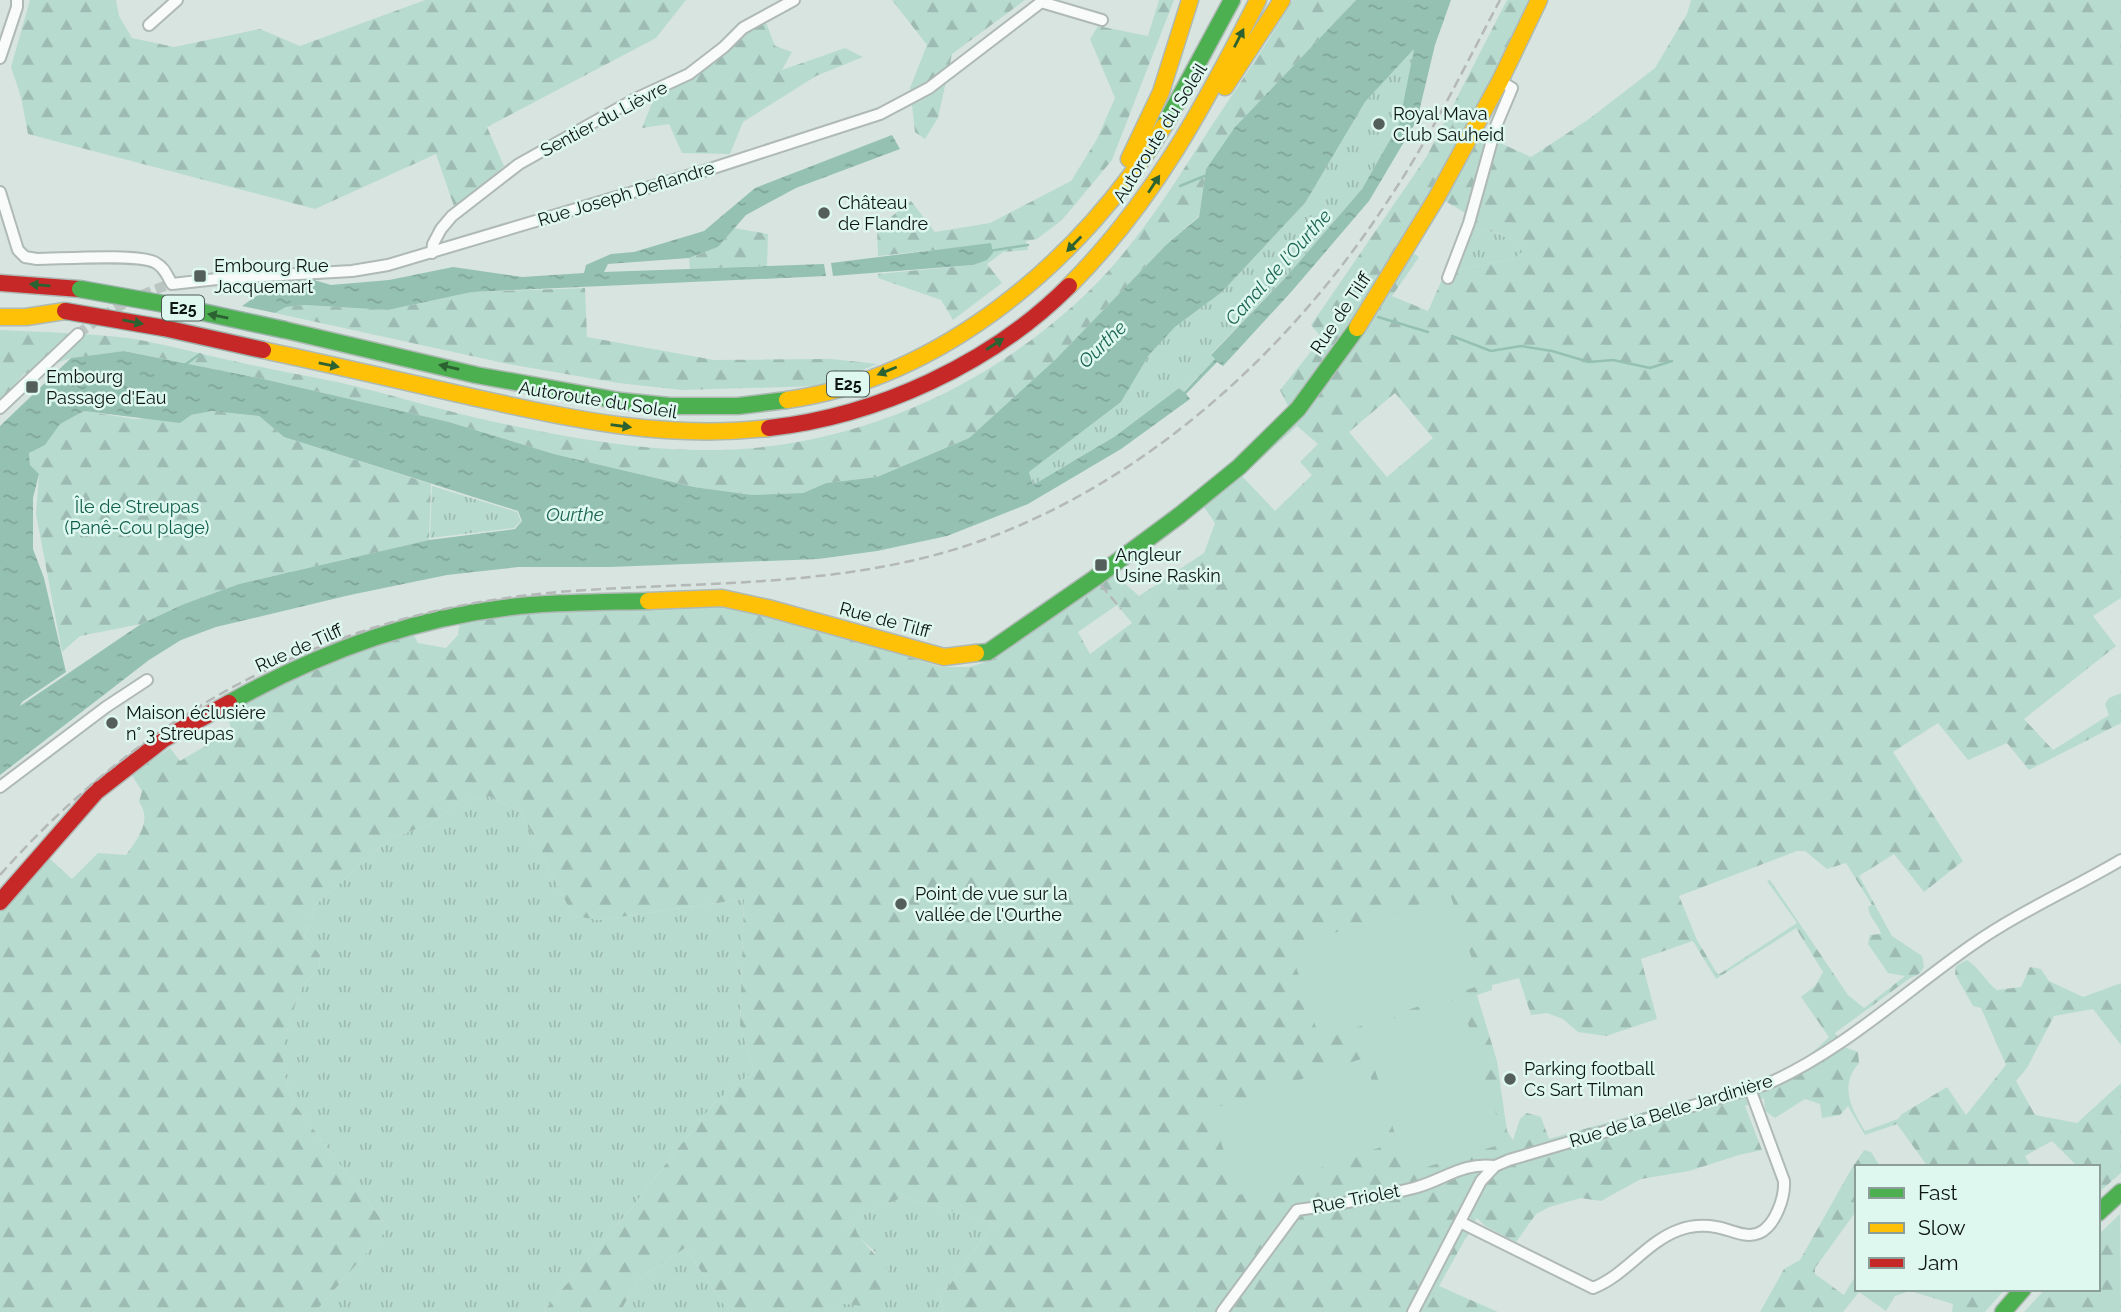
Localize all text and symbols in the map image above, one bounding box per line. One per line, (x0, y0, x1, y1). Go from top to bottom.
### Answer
one-way arrow (1233, 28, 1245, 48)
street label: Autoroute du Soleil (1108, 59, 1211, 206)
street label: Sentier du Lièvre (537, 76, 671, 161)
place label: Royal Mava Club Sauheid (1393, 103, 1504, 145)
marker: Royal Mava Club Sauheid (1371, 116, 1387, 132)
street label: Rue Joseph Deflandre (535, 157, 717, 230)
one-way arrow (1148, 174, 1161, 194)
place label: Château de Flandre (838, 192, 928, 234)
marker: Château de Flandre (816, 205, 832, 221)
water label: Canal de l'Ourthe (1220, 205, 1336, 329)
one-way arrow (1066, 235, 1082, 252)
place label: Embourg Rue Jacquemart (214, 255, 329, 297)
marker: Embourg Rue Jacquemart (192, 268, 208, 284)
street label: Rue de Tilff (1306, 268, 1376, 357)
one-way arrow (29, 279, 51, 290)
road number: E25 (162, 296, 204, 320)
one-way arrow (207, 310, 229, 321)
one-way arrow (122, 316, 144, 327)
water label: Ourthe (1074, 316, 1130, 372)
one-way arrow (986, 338, 1005, 351)
one-way arrow (318, 360, 340, 371)
one-way arrow (438, 362, 460, 373)
one-way arrow (876, 365, 897, 376)
place label: Embourg Passage d'Eau (46, 366, 167, 408)
road number: E25 (827, 372, 869, 396)
street label: Autoroute du Soleil (517, 377, 679, 422)
marker: Embourg Passage d'Eau (24, 379, 40, 395)
one-way arrow (610, 421, 632, 432)
park label: Île de Streupas (Panê-Cou plage) (65, 495, 210, 538)
water label: Ourthe (546, 503, 604, 525)
place label: Angleur Usine Raskin (1115, 544, 1221, 586)
marker: Angleur Usine Raskin (1093, 557, 1109, 573)
street label: Rue de Tilff (837, 597, 934, 642)
street label: Rue de Tilff (252, 619, 346, 676)
place label: Maison éclusière n° 3 Streupas (126, 702, 266, 744)
marker: Maison éclusière n° 3 Streupas (104, 715, 120, 731)
place label: Point de vue sur la vallée de l'Ourthe (915, 883, 1068, 925)
marker: Point de vue sur la vallée de l'Ourthe (893, 896, 909, 912)
place label: Parking football Cs Sart Tilman (1524, 1058, 1655, 1100)
street label: Rue de la Belle Jardinière (1567, 1069, 1775, 1151)
marker: Parking football Cs Sart Tilman (1502, 1071, 1518, 1087)
legend (1855, 1165, 2100, 1291)
street label: Rue Triolet (1310, 1180, 1401, 1217)
text: Fast (1918, 1180, 1958, 1205)
text: Slow (1918, 1215, 1966, 1240)
text: Jam (1918, 1250, 1959, 1275)

